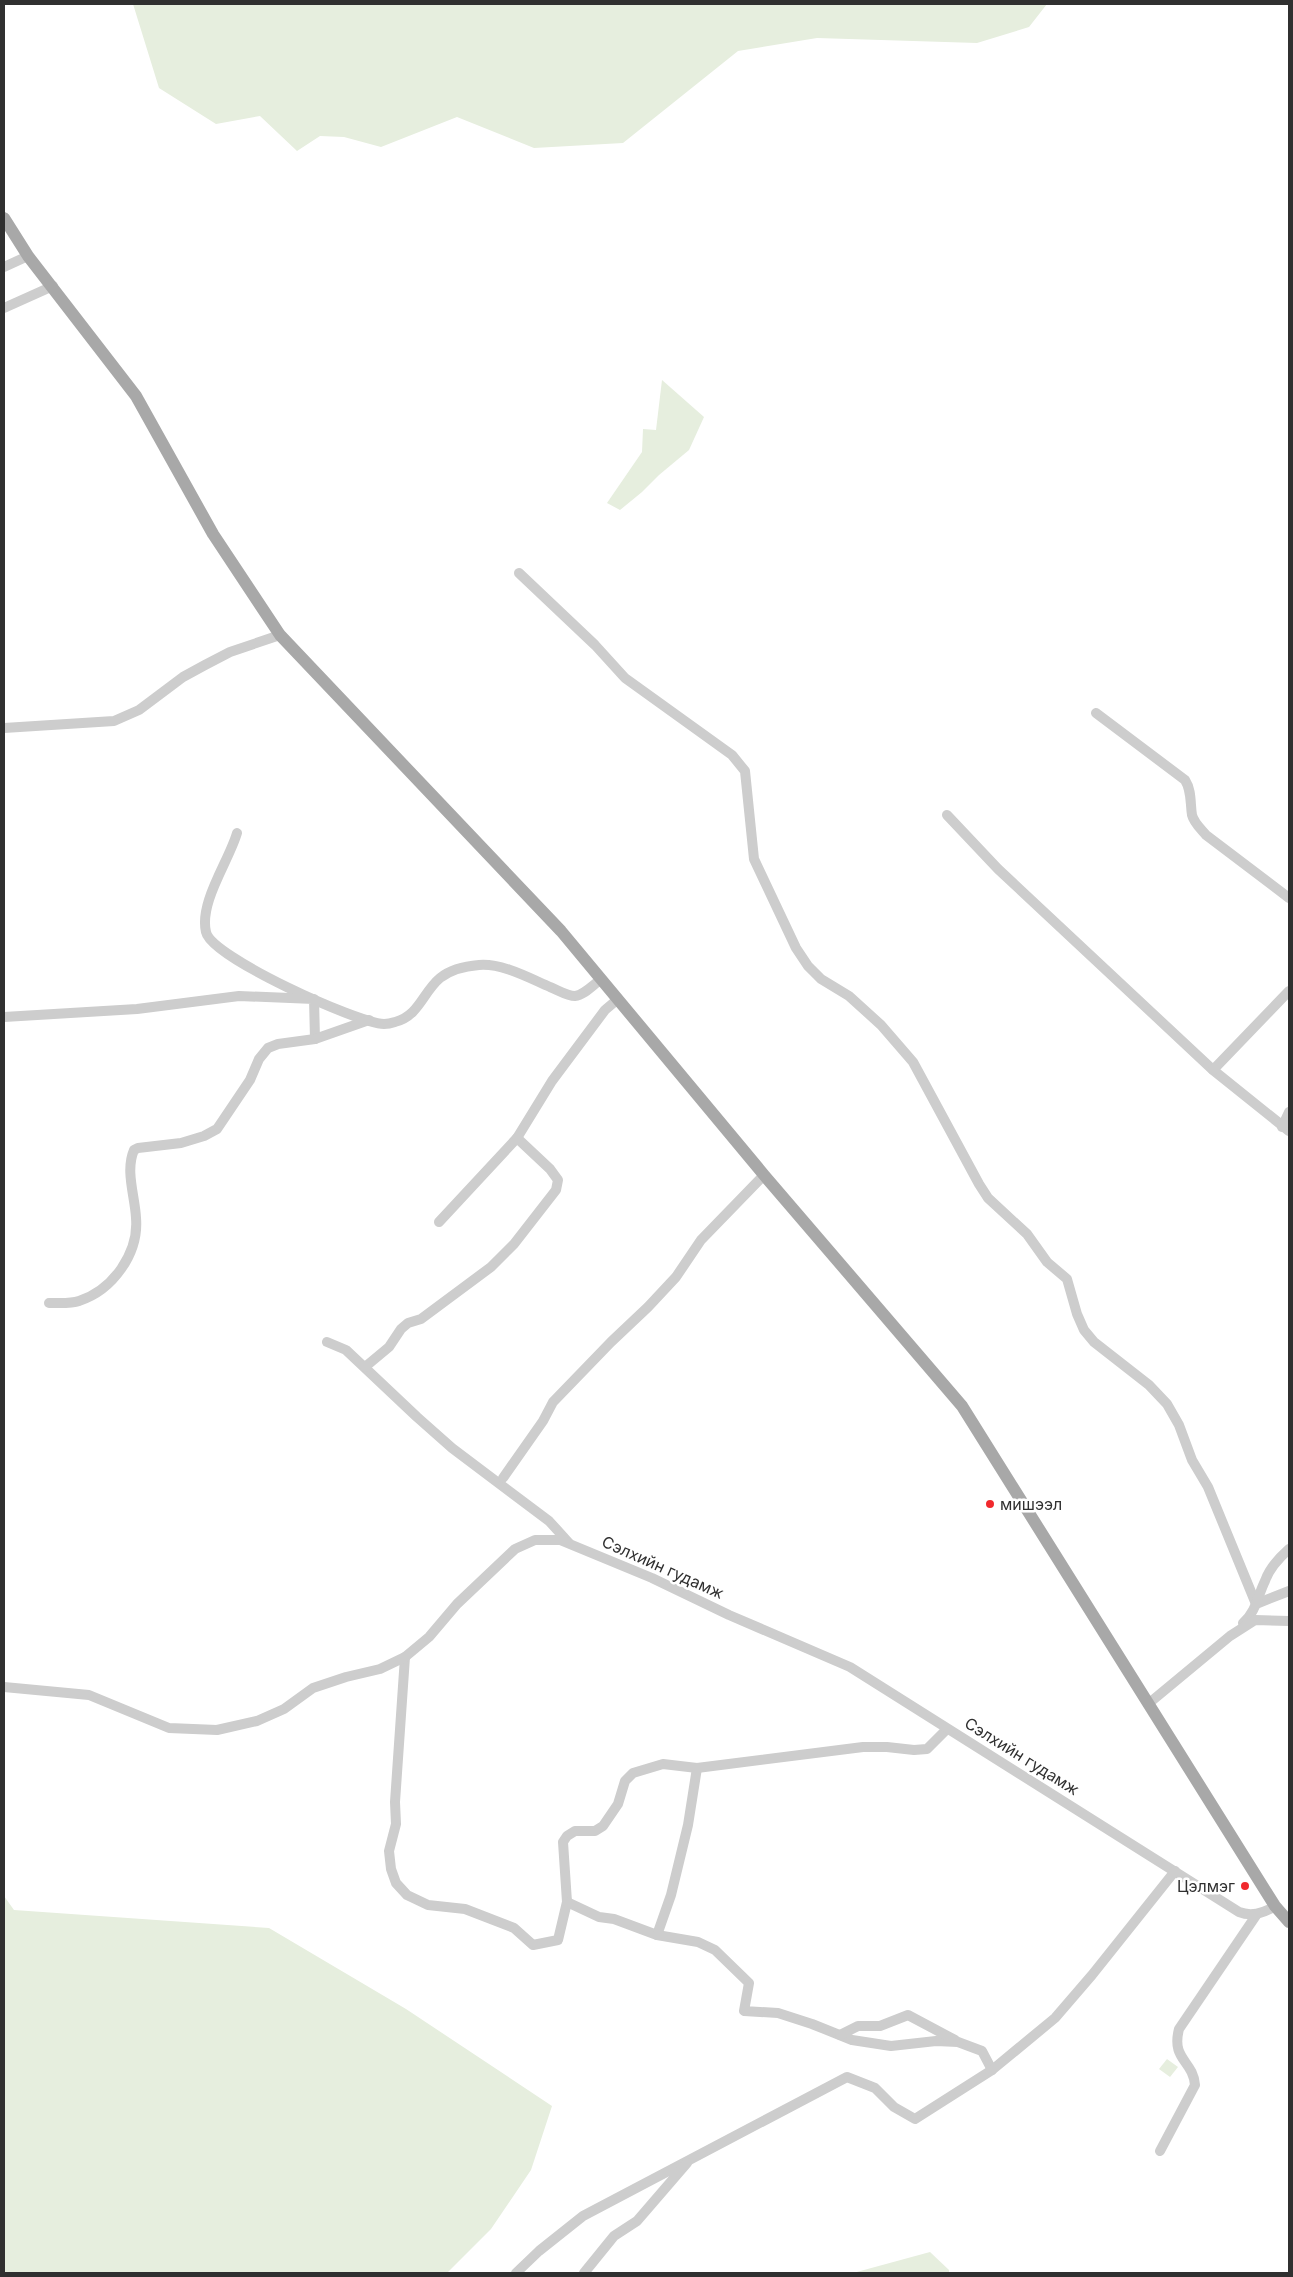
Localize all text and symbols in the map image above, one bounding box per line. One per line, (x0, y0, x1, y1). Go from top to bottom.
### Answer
place label: мишээл (1000, 1494, 1062, 1514)
marker: мишээл (984, 1498, 996, 1510)
street label: Сэлхийн гудамж (599, 1531, 727, 1603)
street label: Сэлхийн гудамж (961, 1713, 1083, 1799)
place label: Цэлмэг (1177, 1876, 1235, 1896)
marker: Цэлмэг (1239, 1880, 1251, 1892)

